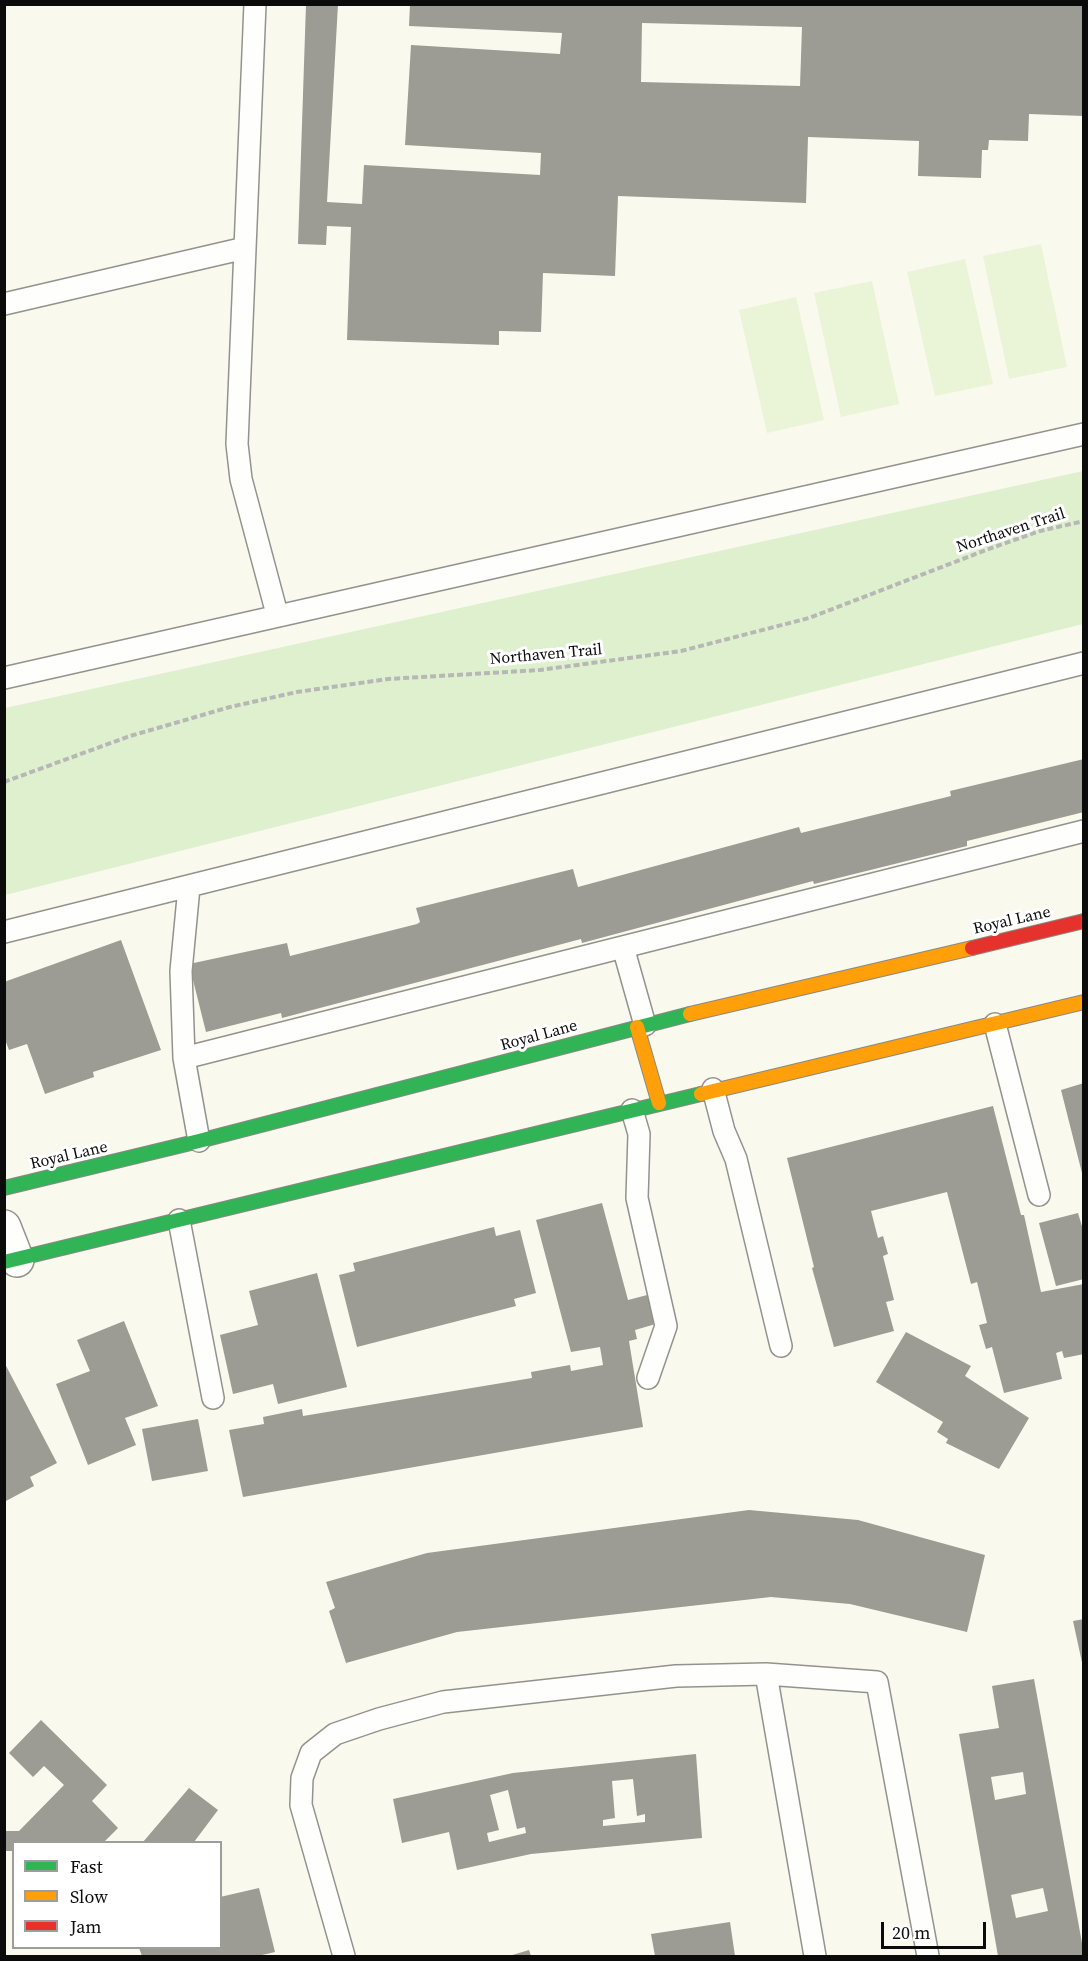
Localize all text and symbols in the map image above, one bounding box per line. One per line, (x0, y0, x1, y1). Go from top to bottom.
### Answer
street label: Northaven Trail (954, 504, 1068, 558)
street label: Northaven Trail (489, 641, 603, 669)
street label: Royal Lane (971, 903, 1053, 939)
street label: Royal Lane (498, 1017, 580, 1055)
street label: Royal Lane (28, 1138, 110, 1174)
legend (12, 1841, 222, 1949)
text: Fast (70, 1854, 103, 1879)
text: Slow (70, 1884, 108, 1909)
scale bar (884, 1910, 989, 1948)
text: Jam (70, 1914, 102, 1939)
text: 20 m (892, 1920, 930, 1945)

